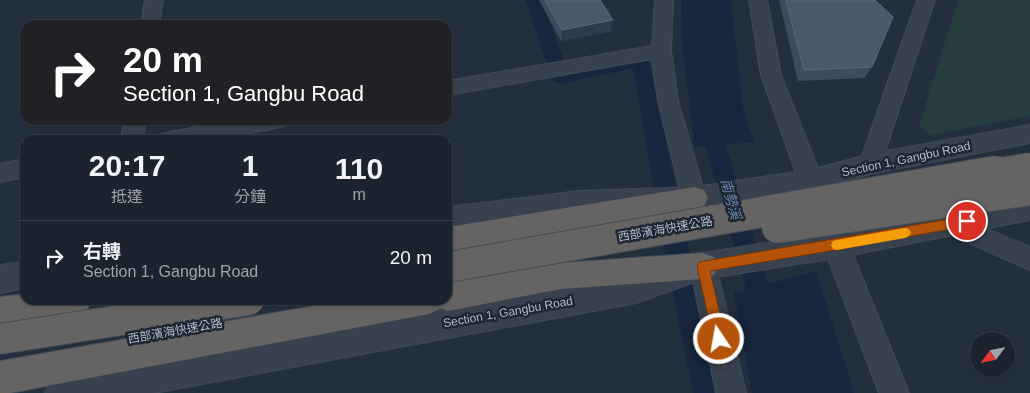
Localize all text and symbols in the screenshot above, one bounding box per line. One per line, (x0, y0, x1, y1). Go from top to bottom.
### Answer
icon: right (40, 40, 105, 105)
text: 20 m (123, 40, 203, 79)
text: Section 1, Gangbu Road (123, 81, 364, 106)
street label: Section 1, Gangbu Road (840, 138, 972, 180)
text: 20:17 (89, 149, 165, 182)
text: 1 (242, 149, 258, 182)
text: 110 (335, 152, 383, 185)
water label: 南勢溪 (718, 177, 745, 223)
text: m (352, 186, 366, 203)
text: 抵達 (111, 188, 143, 205)
text: 分鐘 (234, 188, 266, 205)
pin (946, 200, 988, 242)
icon: arrive (953, 207, 981, 235)
street label: 西部濱海快速公路 (617, 214, 713, 244)
text: 右轉 (83, 241, 121, 262)
icon: right (40, 244, 68, 272)
text: 20 m (390, 247, 432, 268)
text: Section 1, Gangbu Road (83, 263, 258, 280)
street label: Section 1, Gangbu Road (442, 294, 574, 330)
position arrow (692, 312, 744, 364)
street label: 西部濱海快速公路 (127, 316, 223, 346)
north arrow (970, 332, 1015, 378)
map controls (970, 332, 1015, 377)

